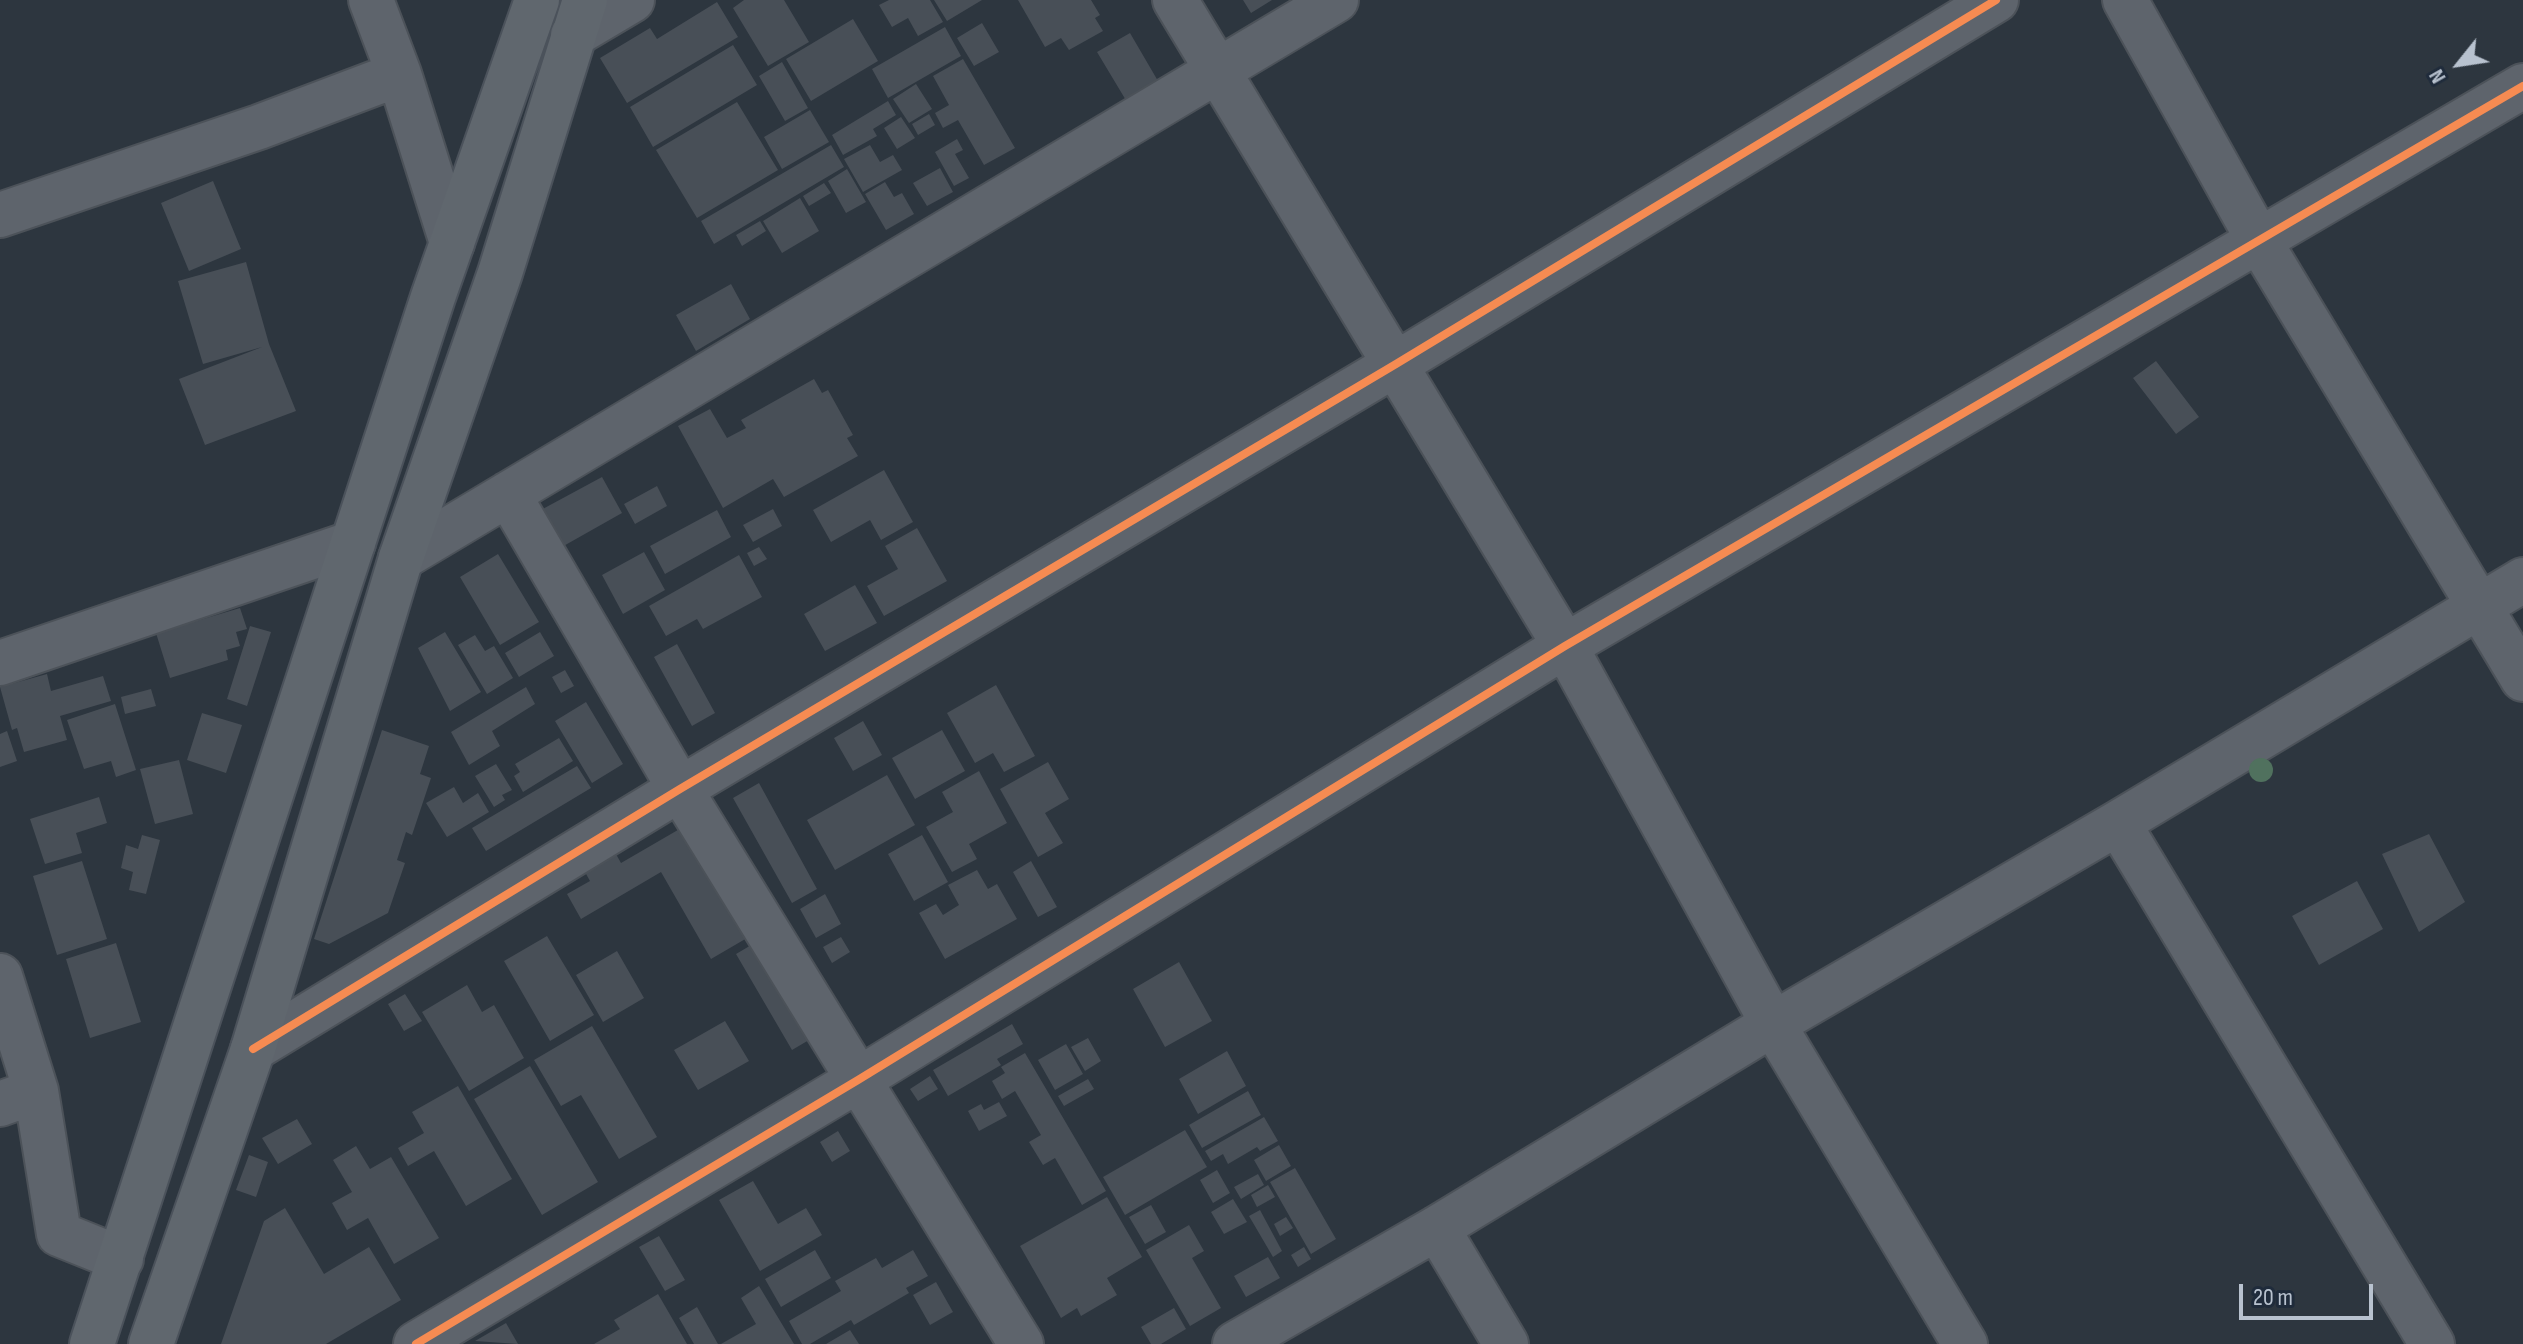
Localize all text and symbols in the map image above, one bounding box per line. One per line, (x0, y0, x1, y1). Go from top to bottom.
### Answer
north arrow (2419, 24, 2499, 104)
text: N (2423, 64, 2452, 88)
scale bar (2243, 1268, 2377, 1318)
text: 20 m (2253, 1283, 2293, 1312)

